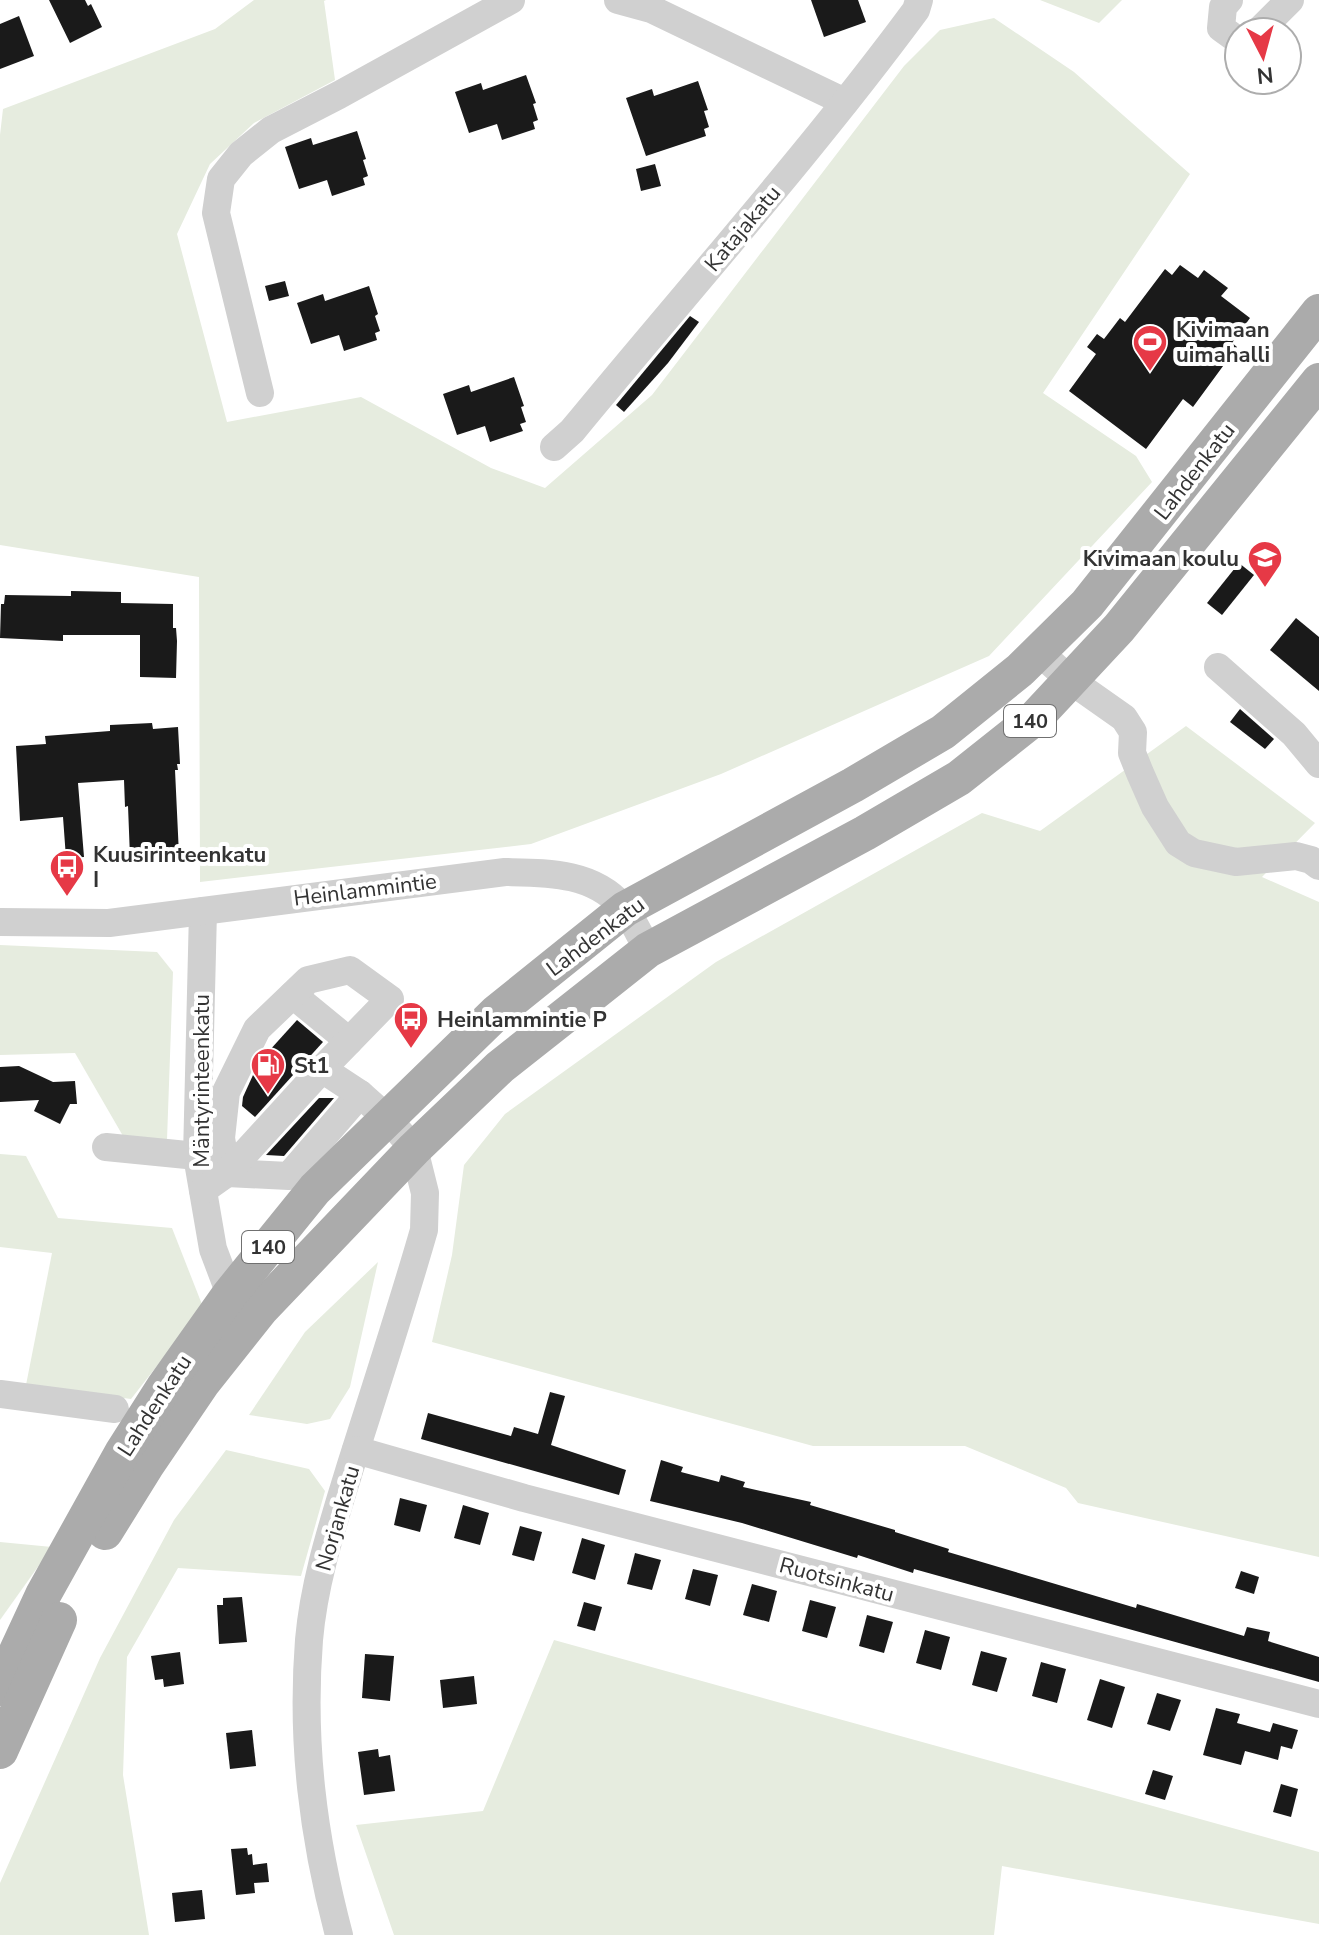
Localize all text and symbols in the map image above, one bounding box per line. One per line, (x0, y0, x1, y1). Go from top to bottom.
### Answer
north arrow (1223, 16, 1303, 96)
text: N (1255, 59, 1275, 91)
street label: Katajakatu (698, 179, 788, 278)
place label: Kivimaan uimahalli (1176, 315, 1270, 370)
sports icon: Kivimaan uimahalli (1131, 323, 1169, 373)
street label: Lahdenkatu (1147, 417, 1242, 526)
school or university icon: Kivimaan koulu (1246, 539, 1284, 589)
place label: Kivimaan koulu (1083, 544, 1239, 574)
road number: 140 (1004, 705, 1056, 737)
place label: Kuusirinteenkatu I (93, 840, 266, 895)
bus stop icon: Kuusirinteenkatu I (48, 848, 86, 898)
street label: Heinlammintie (292, 866, 438, 914)
street label: Lahdenkatu (540, 890, 651, 984)
street label: Mäntyrinteenkatu (187, 994, 217, 1168)
bus stop icon: Heinlammintie P (392, 1000, 430, 1050)
place label: Heinlammintie P (437, 1005, 607, 1035)
fuel station icon: St1 (249, 1046, 287, 1096)
place label: St1 (294, 1051, 329, 1081)
road number: 140 (242, 1231, 294, 1263)
street label: Lahdenkatu (111, 1349, 199, 1462)
street label: Norjankatu (309, 1462, 367, 1574)
street label: Ruotsinkatu (776, 1550, 897, 1610)

